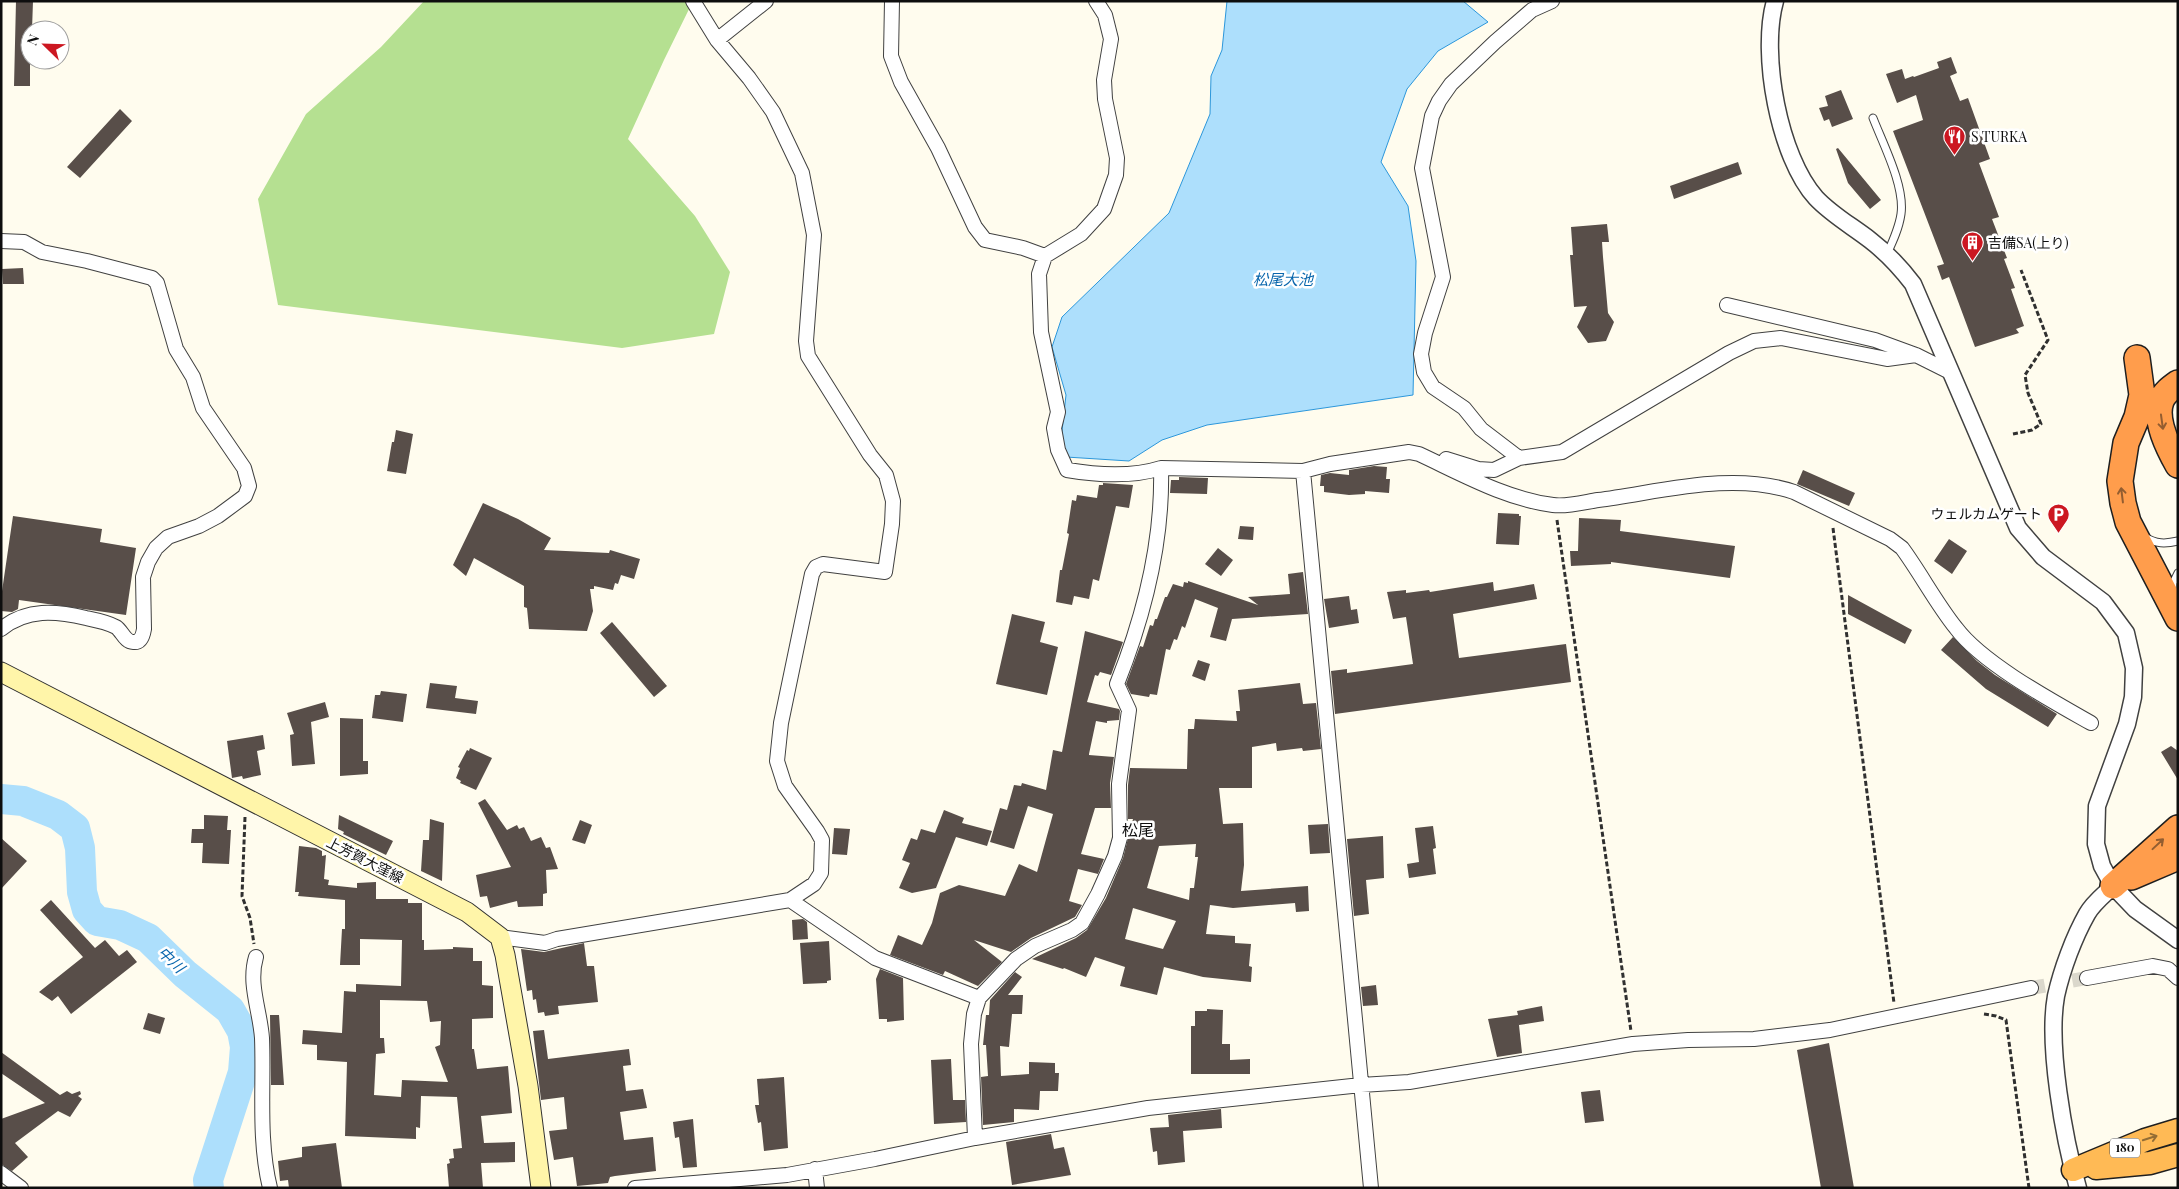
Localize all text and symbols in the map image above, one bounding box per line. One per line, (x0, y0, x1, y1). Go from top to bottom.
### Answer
north arrow (20, 20, 70, 70)
text: N (22, 31, 43, 48)
restaurant icon: S TURKA (1943, 125, 1967, 156)
place label: S TURKA (1971, 127, 2027, 146)
building icon: 吉備SA(上り) (1960, 231, 1984, 262)
place label: 吉備SA(上り) (1988, 233, 2069, 252)
water label: 松尾大池 (1253, 269, 1315, 289)
one-way arrow (2157, 414, 2167, 430)
one-way arrow (2117, 487, 2127, 503)
parking icon: ウェルカムゲート (2046, 502, 2070, 533)
place label: ウェルカムゲート (1930, 504, 2042, 523)
district label: 松尾 (1122, 819, 1154, 840)
street label: 上芳賀大窪線 (323, 832, 407, 887)
one-way arrow (2151, 838, 2164, 850)
water label: 中川 (154, 942, 191, 978)
one-way arrow (2142, 1133, 2158, 1143)
road number: 180 (2110, 1138, 2140, 1158)

